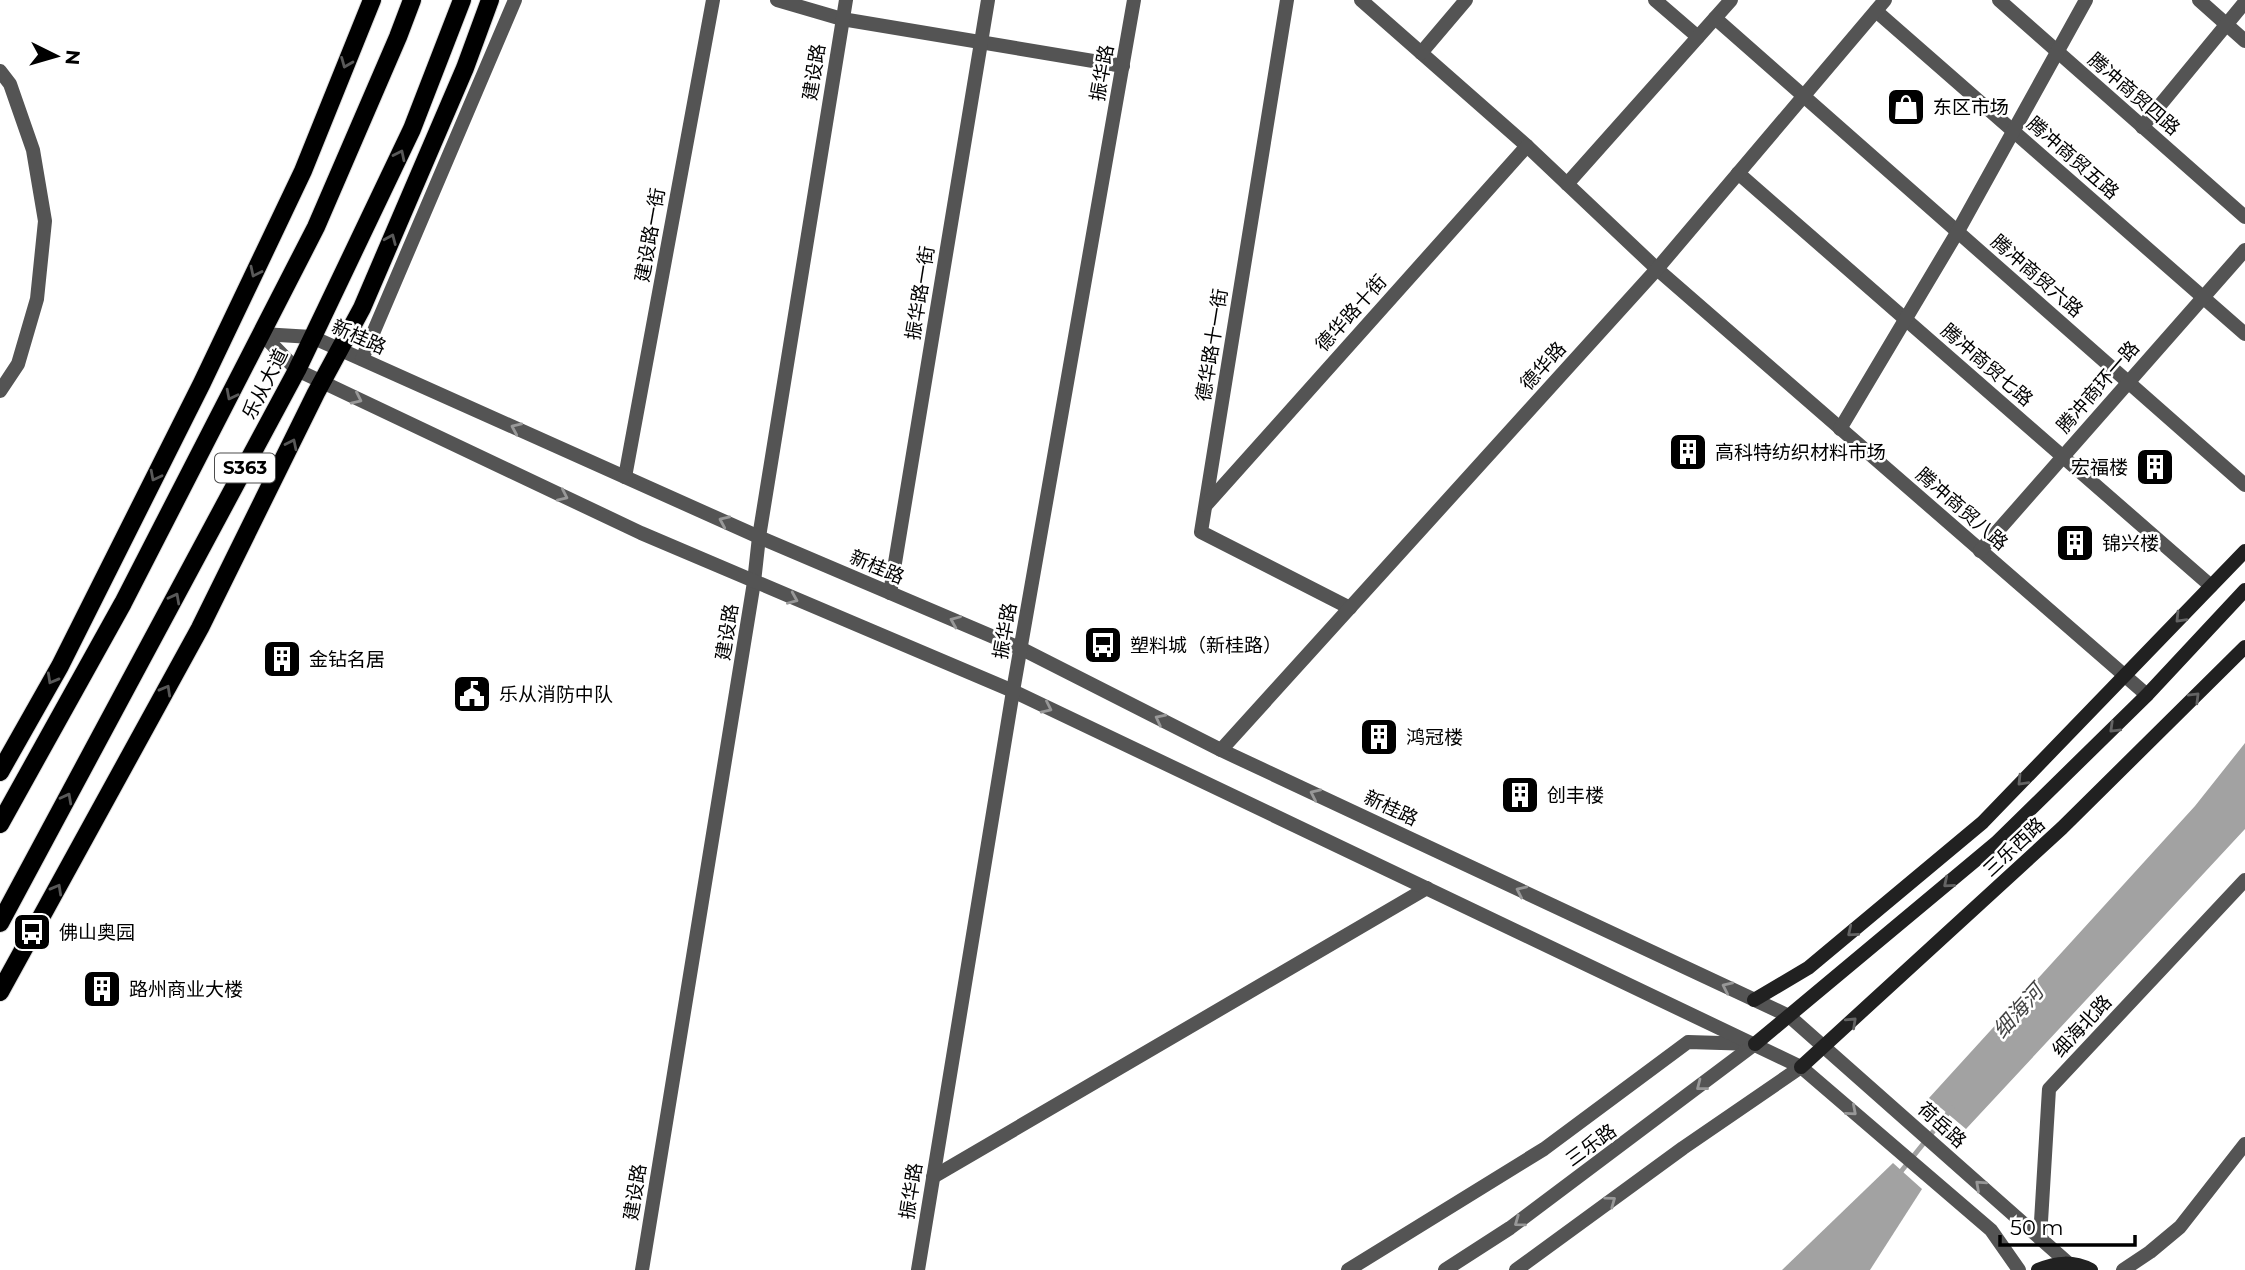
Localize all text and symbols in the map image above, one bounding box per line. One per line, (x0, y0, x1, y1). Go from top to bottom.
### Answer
north arrow (21, 21, 91, 91)
street label: 建设路 (798, 42, 830, 102)
street label: 振华路 (1086, 43, 1118, 103)
street label: 腾冲商贸四路 (2083, 48, 2185, 140)
text: N (60, 49, 85, 66)
one-way arrow (341, 57, 355, 69)
shop icon: 东区市场 (1885, 86, 1927, 128)
place label: 东区市场 (1933, 96, 2009, 119)
street label: 腾冲商贸五路 (2022, 112, 2124, 204)
one-way arrow (392, 150, 406, 162)
street label: 建设路一街 (630, 186, 670, 284)
street label: 腾冲商贸六路 (1986, 230, 2088, 322)
one-way arrow (383, 234, 397, 246)
street label: 振华路一街 (901, 244, 939, 342)
one-way arrow (249, 265, 263, 277)
street label: 德华路十街 (1311, 270, 1391, 356)
street label: 德华路十一街 (1192, 287, 1232, 403)
street label: 新桂路 (328, 315, 390, 359)
street label: 腾冲商贸七路 (1936, 319, 2038, 411)
street label: 腾冲商环一路 (2052, 336, 2144, 438)
street label: 德华路 (1515, 337, 1571, 395)
street label: 乐从大道 (237, 345, 293, 423)
one-way arrow (225, 387, 239, 400)
one-way arrow (350, 391, 362, 405)
one-way arrow (511, 422, 523, 436)
building icon: 高科特纺织材料市场 (1667, 431, 1709, 473)
one-way arrow (283, 438, 297, 451)
place label: 高科特纺织材料市场 (1715, 441, 1886, 464)
building icon: 宏福楼 (2134, 446, 2176, 488)
road number: S363 (215, 454, 275, 482)
place label: 宏福楼 (2071, 456, 2128, 479)
street label: 腾冲商贸八路 (1911, 463, 2013, 555)
one-way arrow (150, 469, 164, 481)
one-way arrow (556, 488, 568, 502)
one-way arrow (718, 516, 731, 530)
building icon: 锦兴楼 (2054, 522, 2096, 564)
place label: 锦兴楼 (2102, 532, 2159, 555)
street label: 新桂路 (846, 545, 908, 589)
one-way arrow (786, 590, 798, 604)
one-way arrow (166, 593, 180, 605)
street label: 振华路 (989, 601, 1021, 661)
street label: 建设路 (711, 602, 743, 662)
one-way arrow (2176, 610, 2189, 623)
one-way arrow (950, 615, 962, 629)
bus stop icon: 塑料城（新桂路） (1082, 624, 1124, 666)
place label: 塑料城（新桂路） (1130, 634, 1282, 657)
building icon: 金钻名居 (261, 638, 303, 680)
place label: 金钻名居 (309, 648, 385, 671)
one-way arrow (47, 672, 60, 684)
public building icon: 乐从消防中队 (451, 673, 493, 715)
place label: 乐从消防中队 (499, 683, 613, 706)
one-way arrow (158, 685, 171, 697)
one-way arrow (2187, 693, 2199, 705)
one-way arrow (1040, 699, 1052, 713)
one-way arrow (1155, 713, 1167, 727)
building icon: 鸿冠楼 (1358, 716, 1400, 758)
one-way arrow (2109, 720, 2122, 733)
place label: 鸿冠楼 (1406, 726, 1463, 749)
one-way arrow (2018, 773, 2031, 786)
building icon: 创丰楼 (1499, 774, 1541, 816)
place label: 创丰楼 (1547, 784, 1604, 807)
street label: 新桂路 (1360, 786, 1422, 830)
one-way arrow (1310, 788, 1322, 802)
one-way arrow (59, 793, 72, 806)
street label: 三乐西路 (1978, 813, 2050, 881)
one-way arrow (1943, 875, 1955, 888)
one-way arrow (49, 884, 62, 897)
one-way arrow (1516, 885, 1528, 899)
bus stop icon: 佛山奥园 (11, 911, 53, 953)
place label: 佛山奥园 (59, 921, 135, 944)
one-way arrow (1847, 924, 1860, 936)
building icon: 路州商业大楼 (81, 968, 123, 1010)
water label: 细海河 (1988, 976, 2051, 1043)
place label: 路州商业大楼 (129, 978, 243, 1001)
one-way arrow (1722, 982, 1734, 996)
street label: 细海北路 (2048, 990, 2116, 1062)
one-way arrow (1844, 1017, 1857, 1030)
one-way arrow (1696, 1077, 1709, 1090)
street label: 荷岳路 (1913, 1097, 1971, 1153)
one-way arrow (1844, 1103, 1857, 1115)
street label: 三乐路 (1561, 1119, 1621, 1171)
street label: 振华路 (895, 1161, 927, 1221)
street label: 建设路 (619, 1162, 651, 1222)
one-way arrow (1975, 1181, 1988, 1193)
one-way arrow (1603, 1197, 1616, 1210)
scale bar (2000, 1204, 2135, 1248)
one-way arrow (1514, 1214, 1527, 1226)
text: 50 m (2010, 1215, 2064, 1240)

